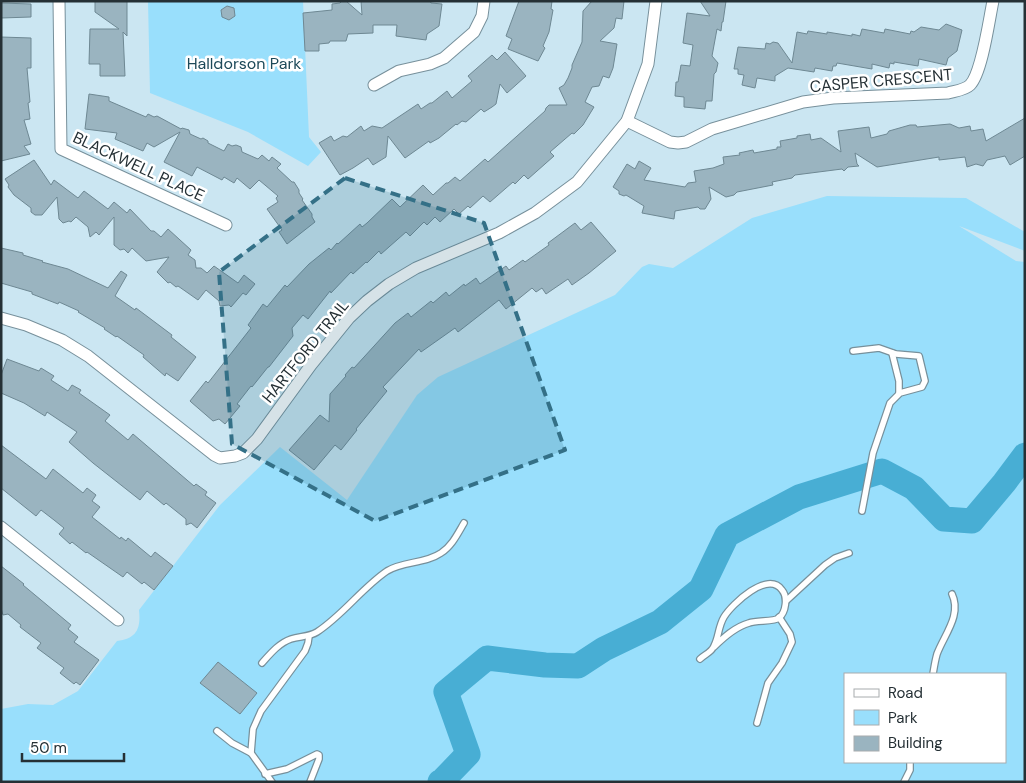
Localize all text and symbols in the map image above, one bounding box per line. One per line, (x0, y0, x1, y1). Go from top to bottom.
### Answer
park label: Halldorson Park (187, 53, 301, 74)
street label: CASPER CRESCENT (809, 64, 953, 97)
street label: BLACKWELL PLACE (70, 127, 208, 206)
street label: HARTFORD TRAIL (257, 295, 354, 407)
legend (844, 673, 1006, 763)
text: Road (888, 683, 923, 703)
text: Park (888, 708, 918, 728)
scale bar (22, 730, 125, 762)
text: Building (888, 733, 943, 753)
text: 50 m (30, 738, 67, 758)

